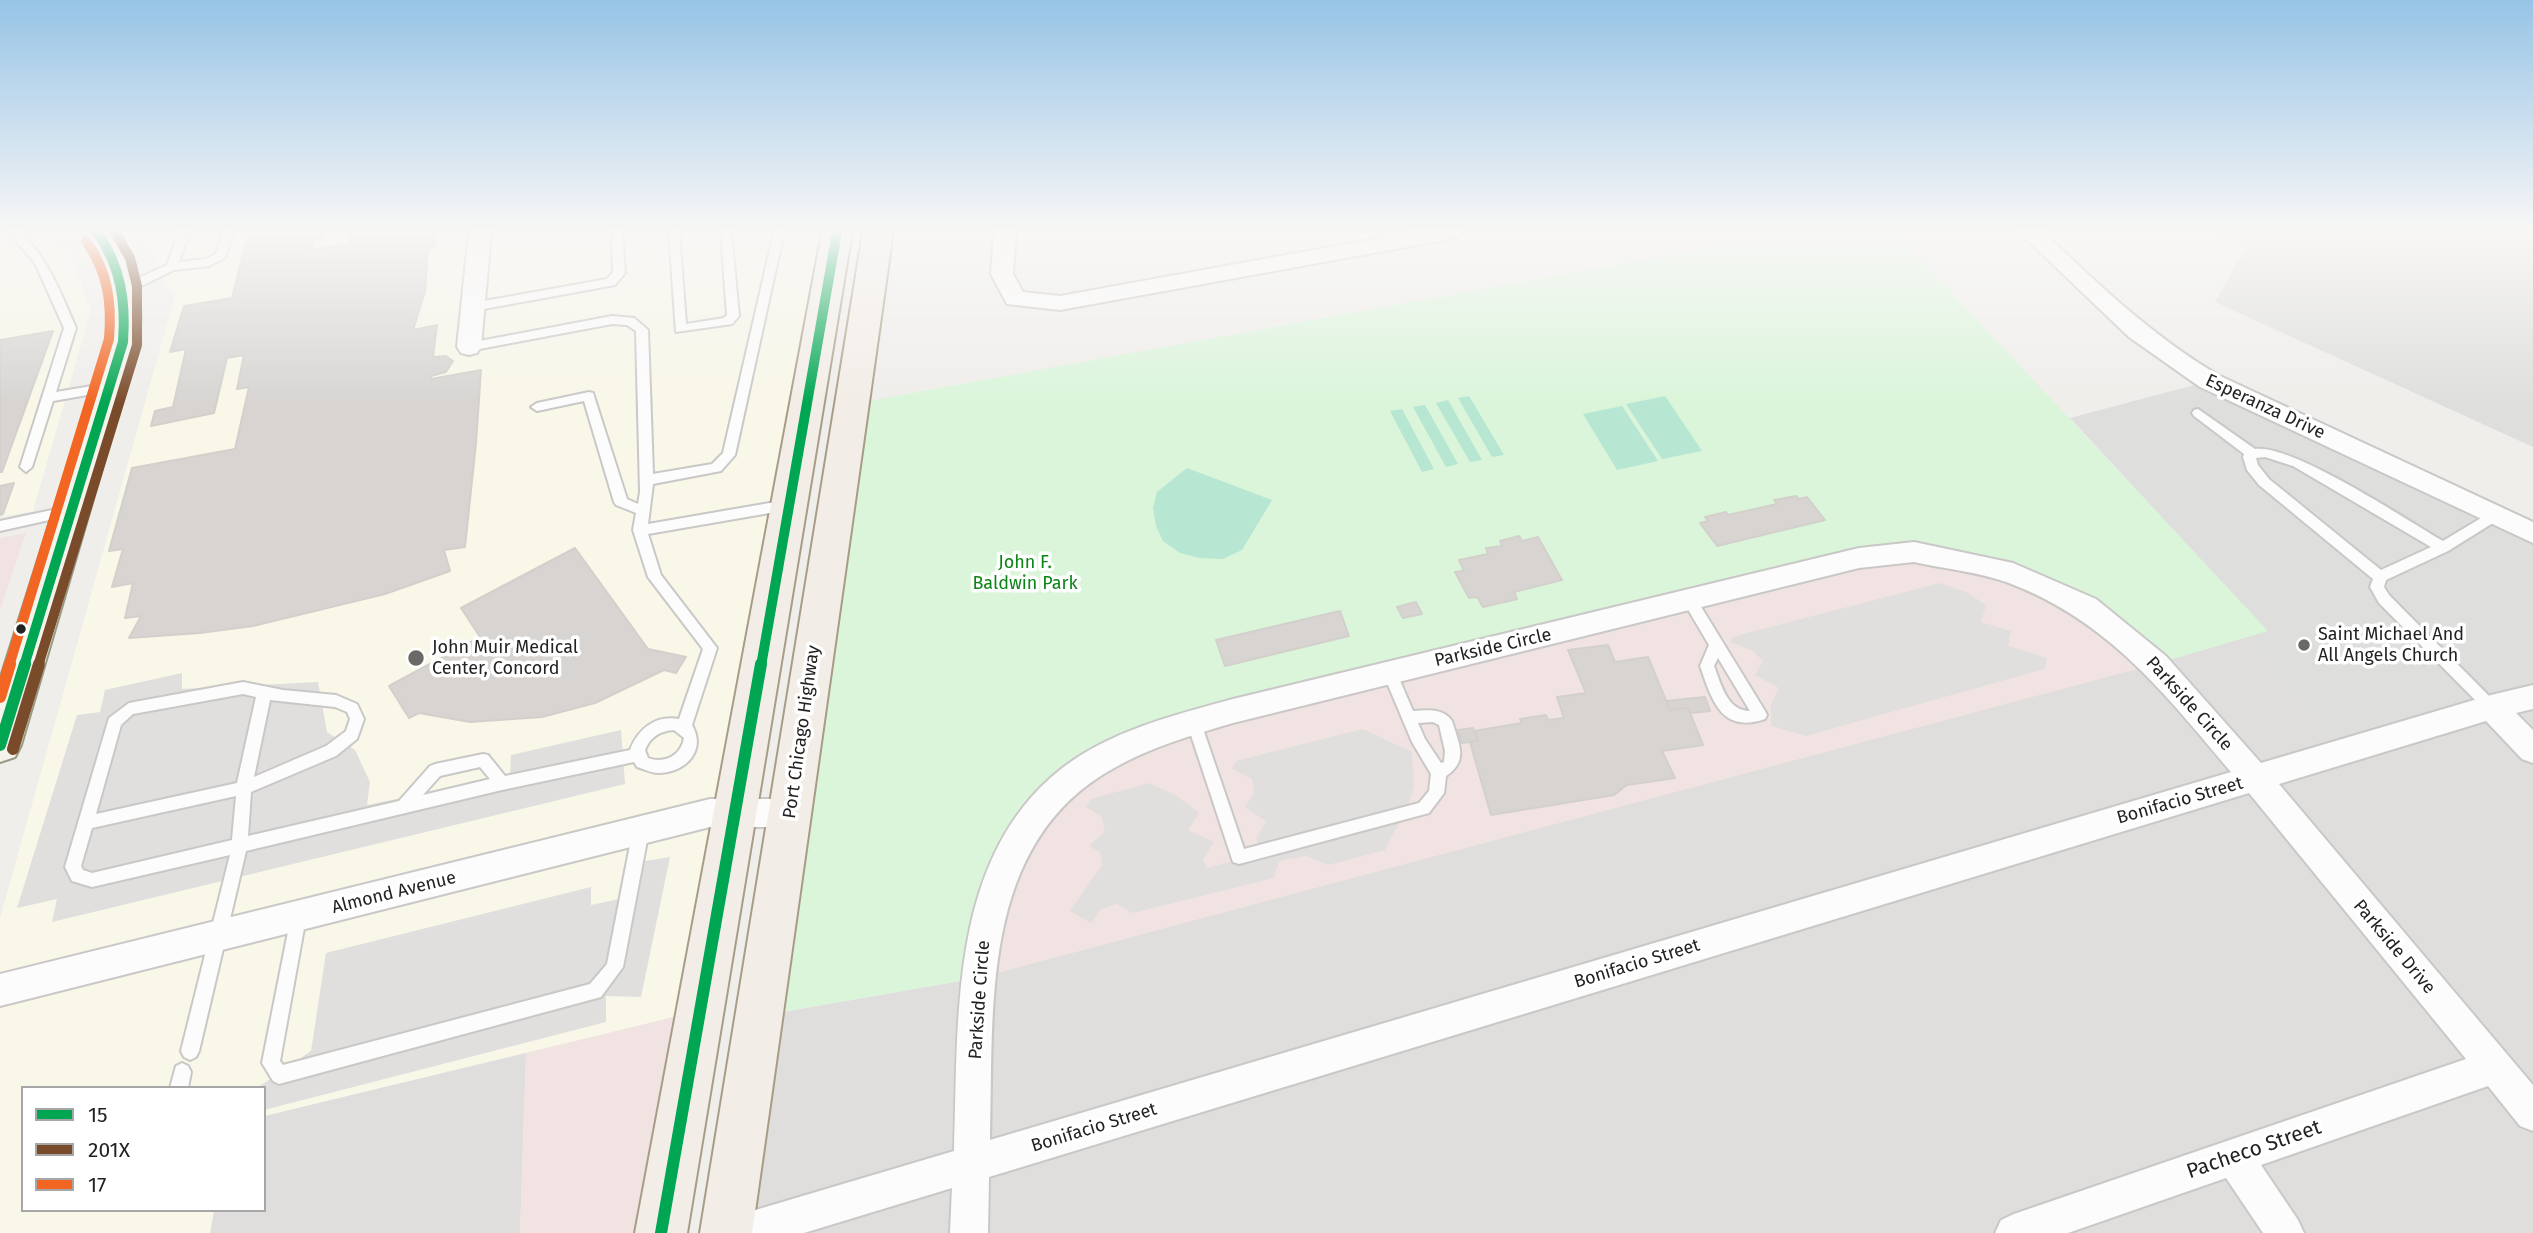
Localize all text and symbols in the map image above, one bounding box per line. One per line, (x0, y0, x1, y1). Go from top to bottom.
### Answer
street label: Esperanza Drive (2202, 370, 2328, 444)
park label: John F. Baldwin Park (972, 552, 1078, 594)
unlabelled marker (14, 622, 28, 636)
street label: Parkside Circle (1432, 624, 1554, 672)
place label: Saint Michael And All Angels Church (2318, 624, 2464, 666)
place label: John Muir Medical Center, Concord (432, 637, 578, 680)
marker: Saint Michael And All Angels Church (2296, 637, 2312, 653)
street label: Port Chicago Highway (779, 644, 825, 820)
marker: John Muir Medical Center, Concord (406, 648, 426, 668)
street label: Parkside Circle (2141, 652, 2237, 756)
street label: Bonifacio Street (2114, 773, 2246, 829)
street label: Almond Avenue (330, 867, 458, 919)
street label: Parkside Drive (2348, 895, 2440, 999)
street label: Bonifacio Street (1572, 935, 1702, 993)
street label: Parkside Circle (965, 940, 995, 1060)
legend (21, 1086, 266, 1212)
street label: Bonifacio Street (1029, 1099, 1159, 1157)
text: 15 (88, 1102, 108, 1128)
street label: Pacheco Street (2183, 1115, 2325, 1185)
text: 201X (88, 1137, 130, 1163)
text: 17 (88, 1172, 106, 1198)

